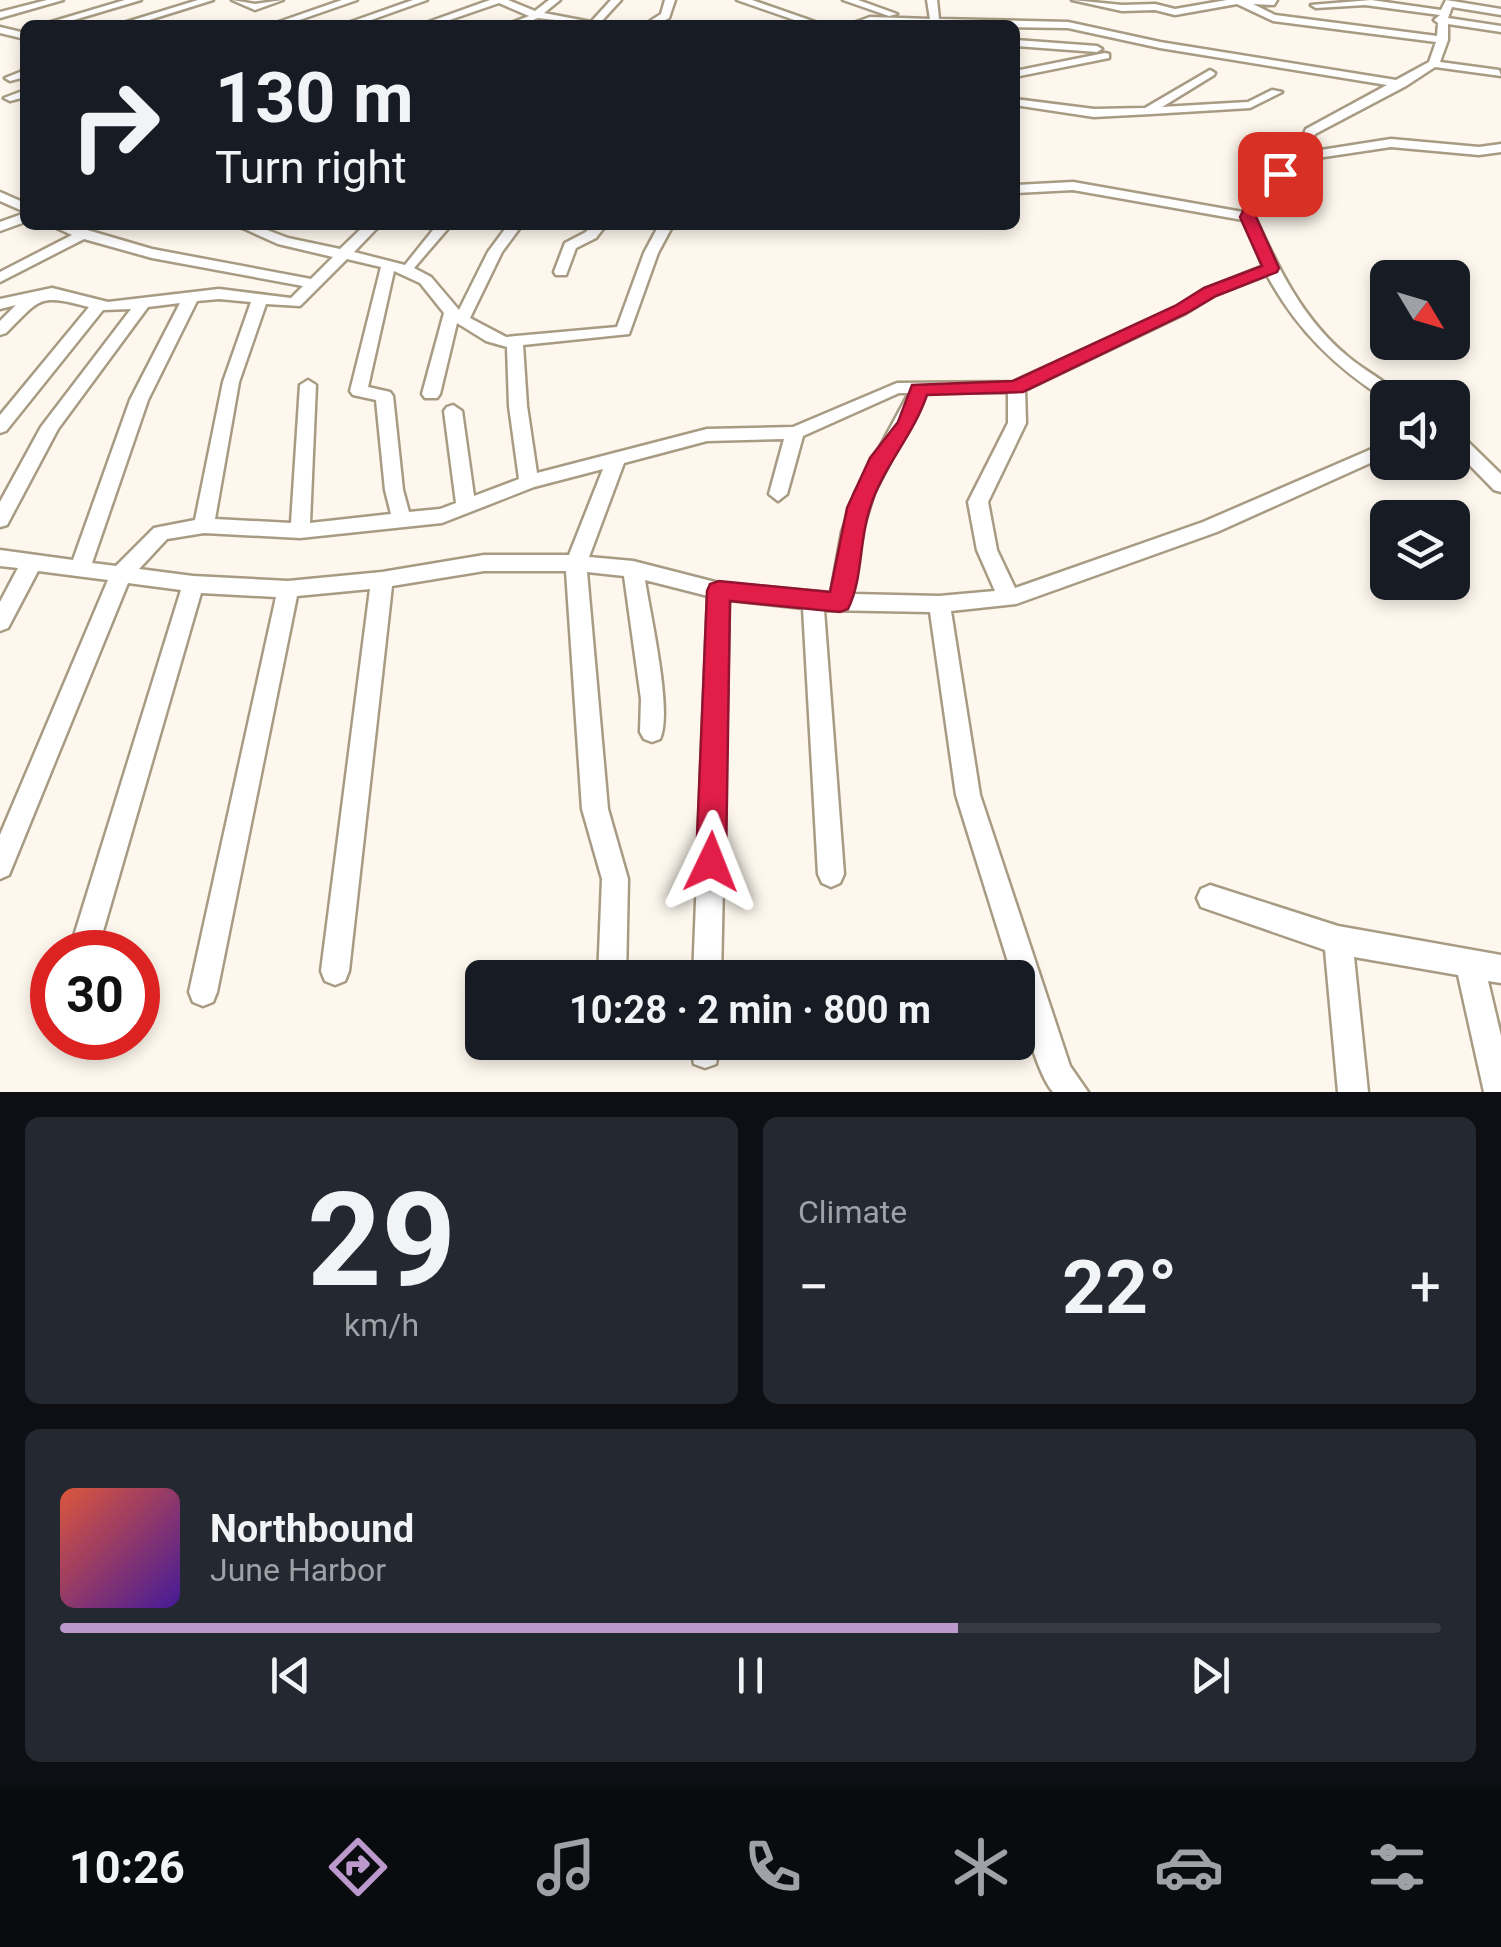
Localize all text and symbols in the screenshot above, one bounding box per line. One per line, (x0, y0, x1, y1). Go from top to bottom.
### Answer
text: 130 m (215, 57, 414, 139)
icon: right (50, 60, 180, 190)
pin (1238, 132, 1323, 217)
text: Turn right (215, 141, 407, 194)
icon: arrive (1253, 147, 1308, 202)
north arrow (1370, 260, 1470, 360)
map controls (1370, 260, 1470, 600)
button: sound (1370, 380, 1470, 480)
button: layers (1370, 500, 1470, 600)
position arrow (659, 810, 763, 914)
speed limit sign: 30 (30, 930, 160, 1060)
text: 10:28 · 2 min · 800 m (569, 988, 931, 1032)
text: 29 (307, 1164, 456, 1317)
text: Climate (798, 1193, 907, 1231)
text: 22° (1062, 1243, 1177, 1331)
text: − (798, 1255, 829, 1319)
text: + (1410, 1255, 1441, 1319)
text: km/h (344, 1306, 419, 1344)
text: Northbound (210, 1507, 414, 1551)
text: June Harbor (210, 1551, 386, 1589)
icon: previous (263, 1648, 318, 1703)
icon: pause (723, 1648, 778, 1703)
icon: next (1183, 1648, 1238, 1703)
icon: directions (323, 1832, 393, 1902)
icon: music (531, 1832, 601, 1902)
icon: phone (738, 1832, 808, 1902)
icon: climate (946, 1832, 1016, 1902)
icon: car (1154, 1832, 1224, 1902)
icon: filters (1362, 1832, 1432, 1902)
text: 10:26 (69, 1841, 185, 1894)

